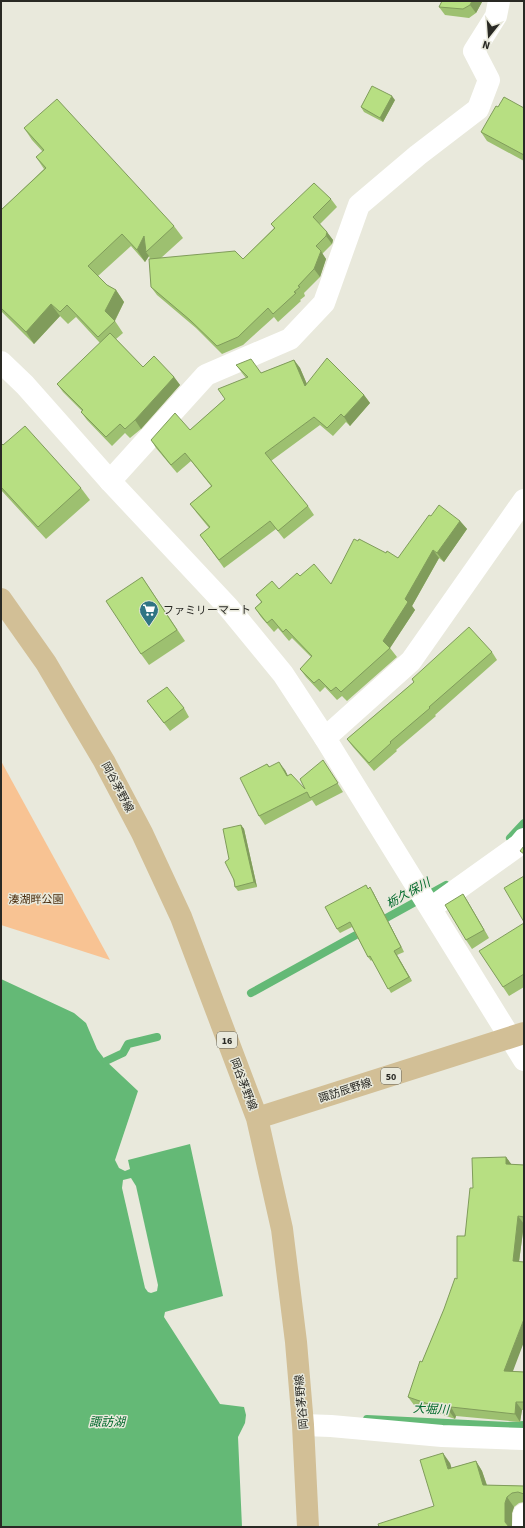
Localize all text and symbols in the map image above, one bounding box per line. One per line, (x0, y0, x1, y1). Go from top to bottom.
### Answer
north arrow (469, 16, 509, 56)
text: N (481, 37, 492, 53)
supermarket icon: ファミリーマート (138, 599, 160, 627)
place label: ファミリーマート (163, 603, 251, 618)
street label: 岡谷茅野線 (98, 759, 137, 815)
water label: 栃久保川 (383, 873, 435, 913)
park label: 湊湖畔公園 (9, 892, 64, 907)
road number: 16 (217, 1032, 237, 1048)
street label: 岡谷茅野線 (227, 1056, 260, 1113)
road number: 50 (381, 1068, 401, 1084)
street label: 諏訪辰野線 (317, 1075, 374, 1106)
street label: 岡谷茅野線 (292, 1374, 311, 1430)
water label: 大堀川 (413, 1400, 451, 1419)
water label: 諏訪湖 (89, 1414, 127, 1431)

